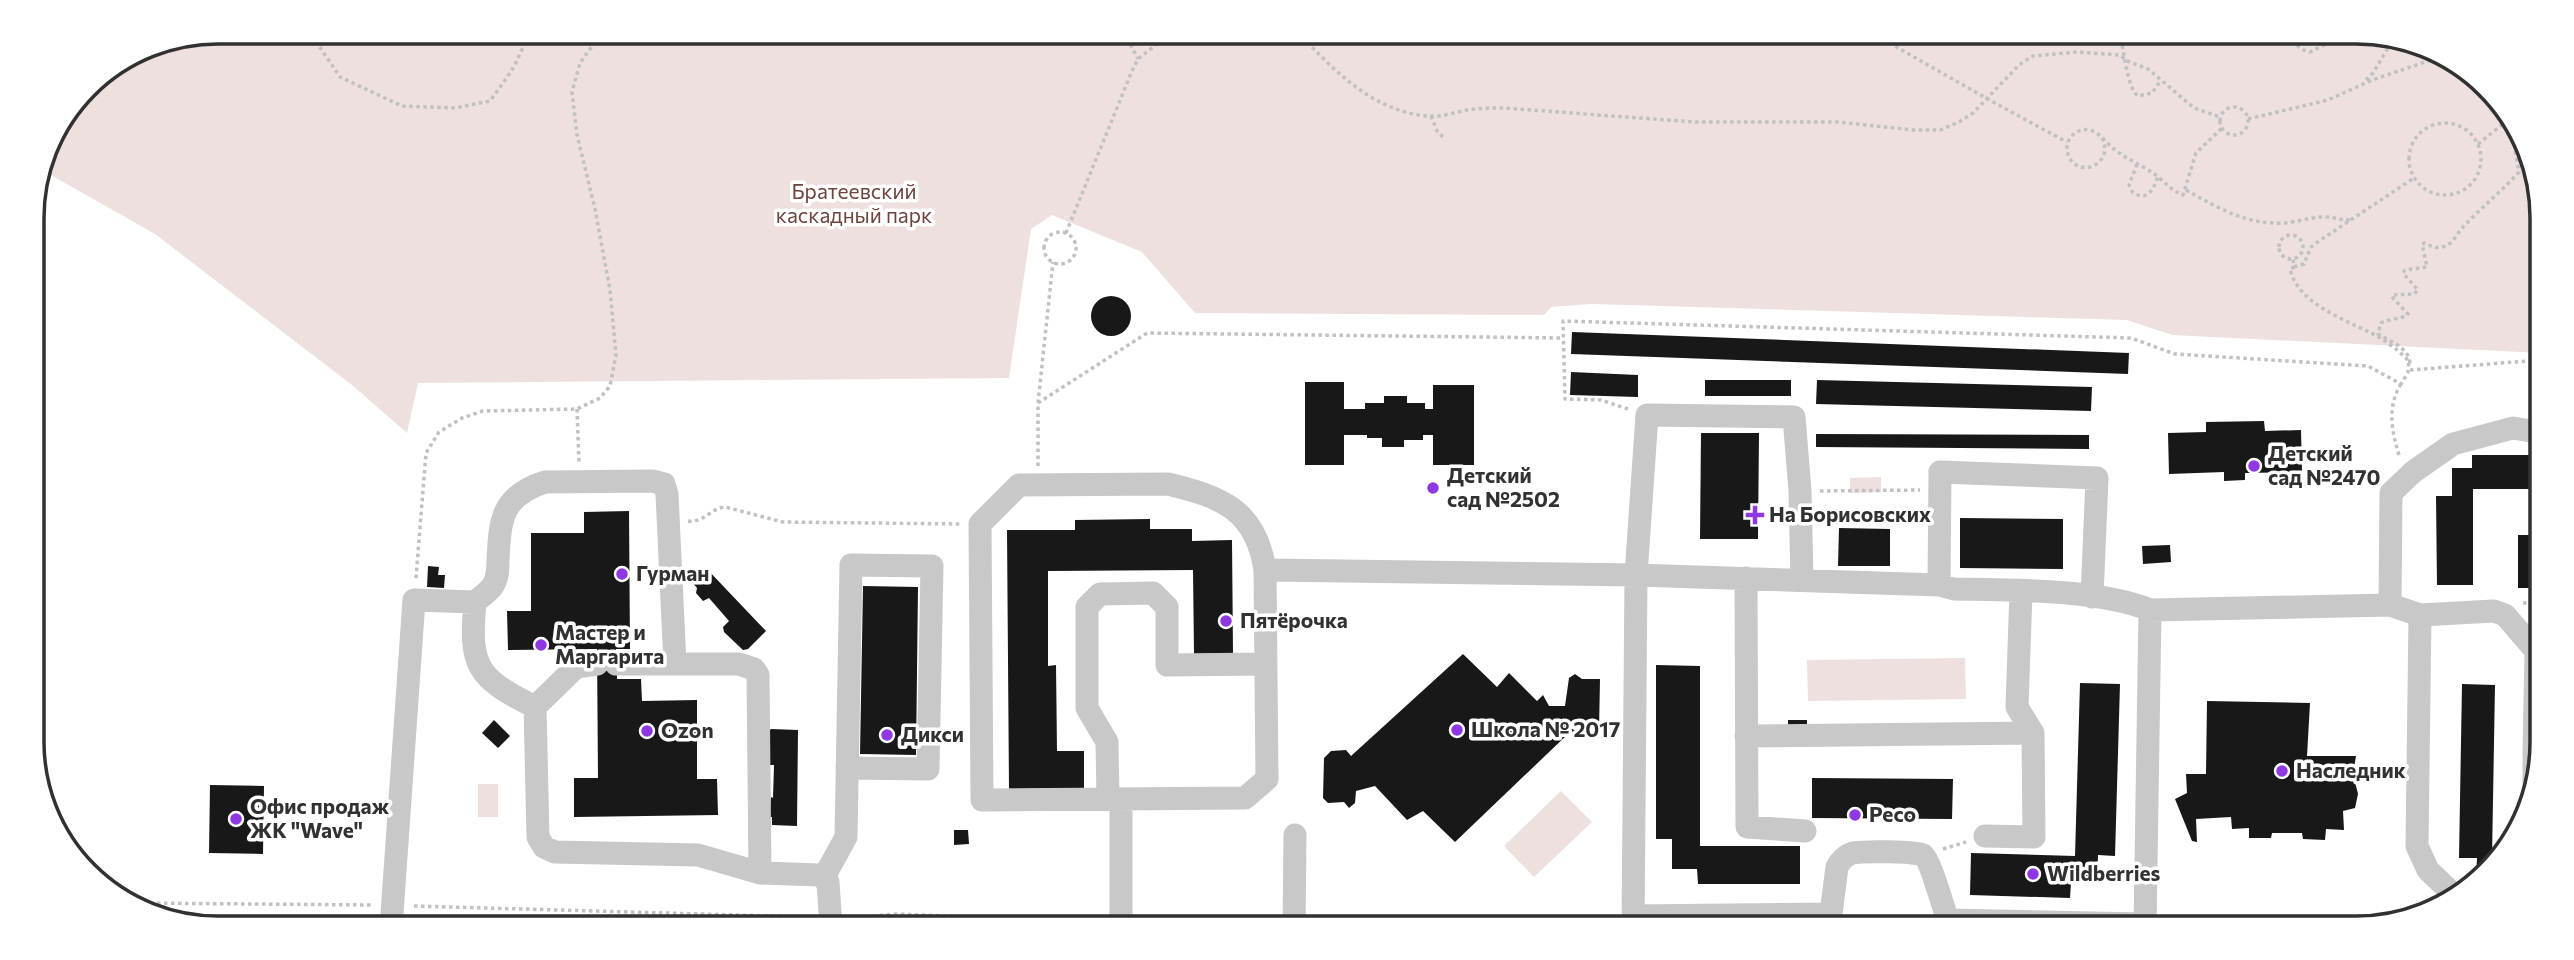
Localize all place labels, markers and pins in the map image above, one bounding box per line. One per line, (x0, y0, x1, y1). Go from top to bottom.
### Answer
place label: Детский сад №2470 (2268, 440, 2380, 489)
marker: Детский сад №2470 (2246, 458, 2262, 474)
place label: Детский сад №2502 (1447, 462, 1560, 511)
marker: Детский сад №2502 (1425, 480, 1441, 496)
place label: На Борисовских (1769, 501, 1931, 526)
marker: На Борисовских (1747, 507, 1763, 523)
place label: Гурман (636, 560, 709, 585)
marker: Гурман (614, 566, 630, 582)
place label: Пятёрочка (1240, 607, 1348, 632)
marker: Пятёрочка (1218, 613, 1234, 629)
place label: Мастер и Маргарита (555, 619, 664, 668)
marker: Мастер и Маргарита (533, 637, 549, 653)
place label: Школа № 2017 (1471, 716, 1620, 741)
place label: Ozon (661, 717, 714, 742)
place label: Дикси (901, 721, 964, 746)
marker: Школа № 2017 (1449, 722, 1465, 738)
marker: Ozon (639, 723, 655, 739)
marker: Дикси (879, 727, 895, 743)
place label: Наследник (2296, 757, 2406, 782)
marker: Наследник (2274, 763, 2290, 779)
place label: Офис продаж ЖК "Wave" (250, 793, 389, 842)
place label: Ресо (1869, 801, 1916, 826)
marker: Ресо (1847, 807, 1863, 823)
marker: Офис продаж ЖК "Wave" (228, 811, 244, 827)
place label: Wildberries (2047, 860, 2161, 885)
marker: Wildberries (2025, 866, 2041, 882)

